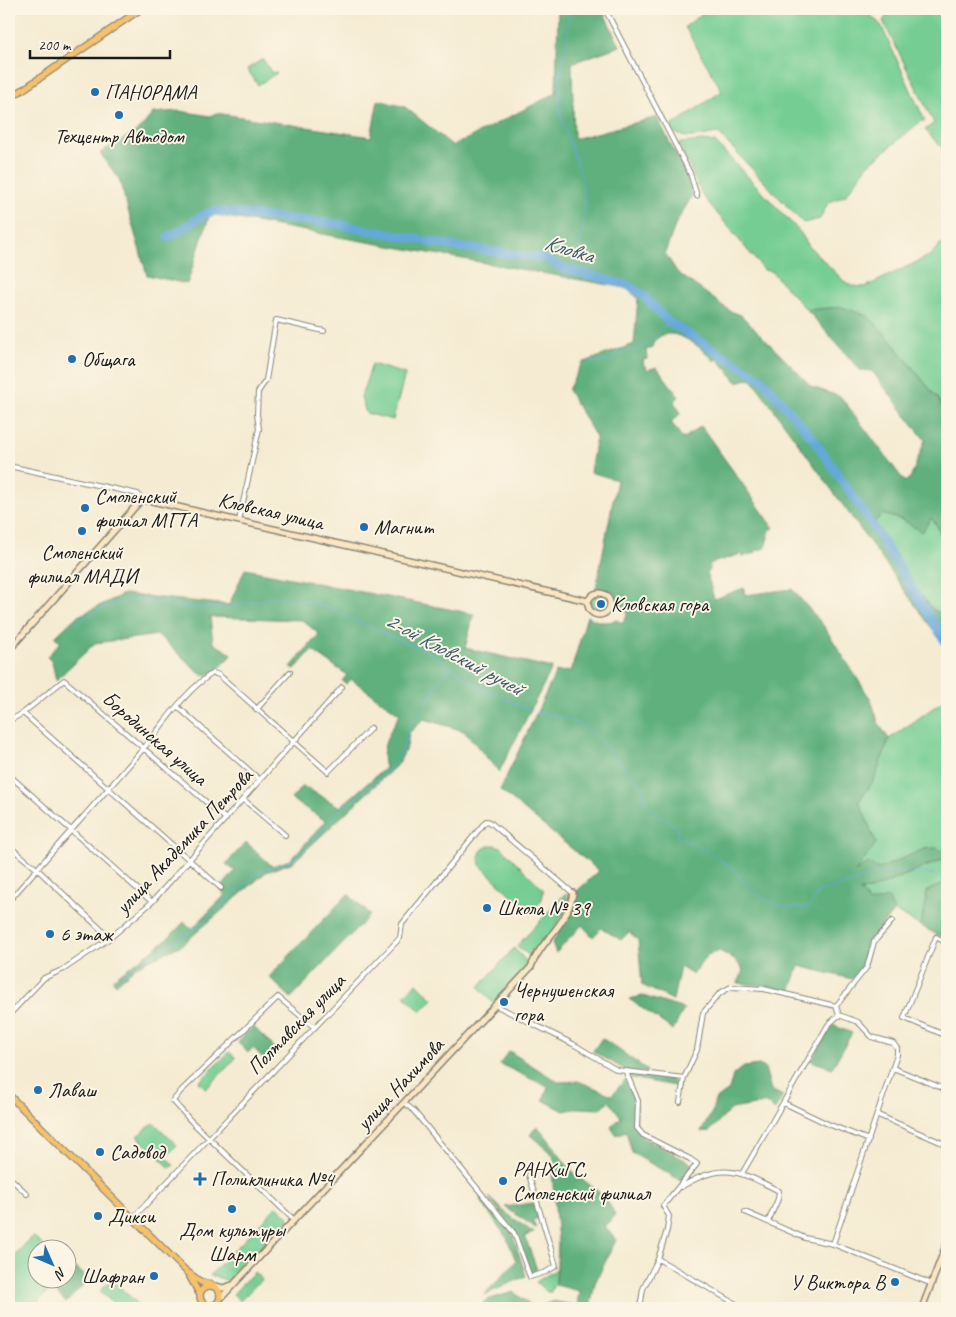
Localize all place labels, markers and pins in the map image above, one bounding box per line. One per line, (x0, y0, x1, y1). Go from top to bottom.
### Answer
place label: ПАНОРАМА (105, 79, 198, 105)
marker: ПАНОРАМА (89, 86, 101, 98)
marker: Техцентр Автодом (113, 109, 125, 121)
place label: Техцентр Автодом (54, 123, 186, 149)
place label: Общага (82, 346, 136, 372)
marker: Общага (66, 353, 78, 365)
place label: Смоленский филиал МГТА (95, 483, 198, 533)
marker: Смоленский филиал МГТА (79, 502, 91, 514)
place label: Магнит (374, 514, 435, 540)
marker: Магнит (358, 521, 370, 533)
marker: Смоленский филиал МАДИ (76, 525, 88, 537)
place label: Смоленский филиал МАДИ (27, 539, 141, 589)
place label: Кловская гора (611, 591, 710, 617)
marker: Кловская гора (595, 598, 607, 610)
place label: Школа № 39 (497, 895, 591, 921)
marker: Школа № 39 (481, 902, 493, 914)
place label: 6 этаж (60, 921, 114, 947)
marker: 6 этаж (44, 928, 56, 940)
place label: Чернушенская гора (514, 977, 614, 1027)
marker: Чернушенская гора (498, 996, 510, 1008)
place label: Лаваш (48, 1077, 98, 1103)
marker: Лаваш (32, 1084, 44, 1096)
place label: Садовод (110, 1139, 167, 1165)
marker: Садовод (94, 1146, 106, 1158)
place label: РАНХиГС, Смоленский филиал (513, 1156, 652, 1206)
place label: Поликлиника №4 (211, 1166, 336, 1192)
marker: Поликлиника №4 (193, 1172, 207, 1186)
marker: РАНХиГС, Смоленский филиал (497, 1175, 509, 1187)
place label: Дикси (108, 1203, 157, 1229)
marker: Дом культуры Шарм (226, 1203, 238, 1215)
marker: Дикси (92, 1210, 104, 1222)
place label: Дом культуры Шарм (179, 1217, 287, 1267)
place label: Шафран (81, 1263, 145, 1289)
place label: У Виктора В (790, 1269, 887, 1295)
marker: Шафран (148, 1270, 160, 1282)
marker: У Виктора В (889, 1276, 901, 1288)

